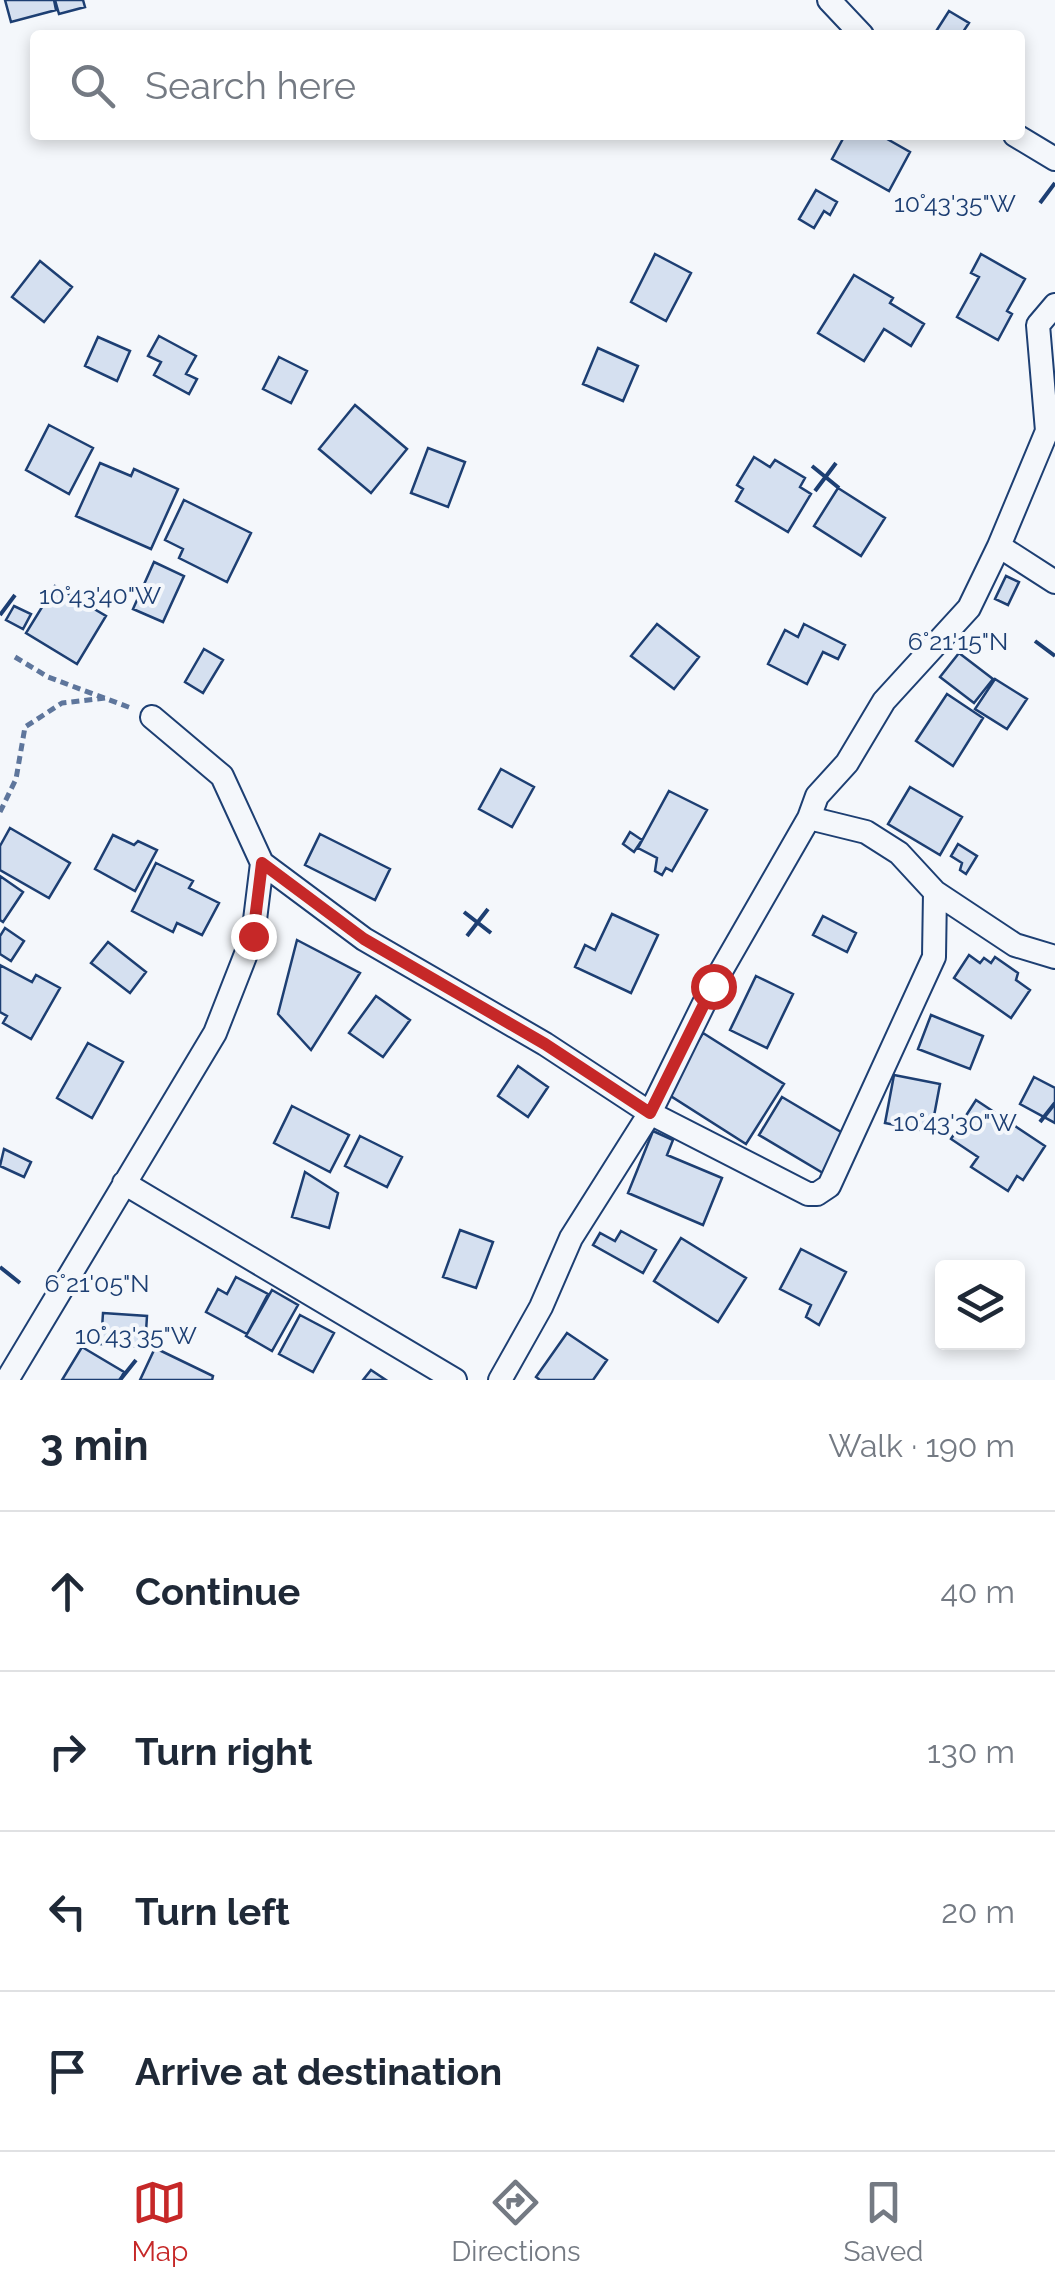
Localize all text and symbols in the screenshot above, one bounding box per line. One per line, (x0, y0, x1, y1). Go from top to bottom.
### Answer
search box (30, 30, 1025, 140)
icon: search (65, 58, 120, 113)
text: Search here (145, 63, 356, 108)
text: 10°43'35"W (894, 188, 1016, 218)
text: 10°43'40"W (39, 580, 161, 610)
text: 6°21'15"N (908, 626, 1008, 656)
route end (231, 914, 277, 960)
route start (691, 964, 737, 1010)
text: 10°43'30"W (893, 1107, 1017, 1137)
map controls (935, 1260, 1025, 1350)
button: layers (935, 1260, 1025, 1350)
text: 6°21'05"N (44, 1268, 150, 1298)
text: 10°43'35"W (75, 1320, 197, 1350)
text: 3 min (40, 1421, 149, 1470)
text: Walk · 190 m (828, 1427, 1015, 1464)
icon: ahead (40, 1564, 95, 1619)
text: Continue (135, 1569, 300, 1614)
text: 40 m (940, 1573, 1015, 1610)
icon: right (40, 1724, 95, 1779)
text: Turn right (135, 1729, 312, 1774)
text: 130 m (927, 1733, 1015, 1770)
icon: left (40, 1884, 95, 1939)
text: Turn left (135, 1889, 290, 1934)
text: 20 m (941, 1893, 1015, 1930)
icon: arrive (40, 2044, 95, 2099)
text: Arrive at destination (135, 2049, 502, 2094)
tab: Map (131, 2175, 188, 2268)
tab: Directions (451, 2175, 581, 2268)
tab: Saved (843, 2175, 924, 2268)

